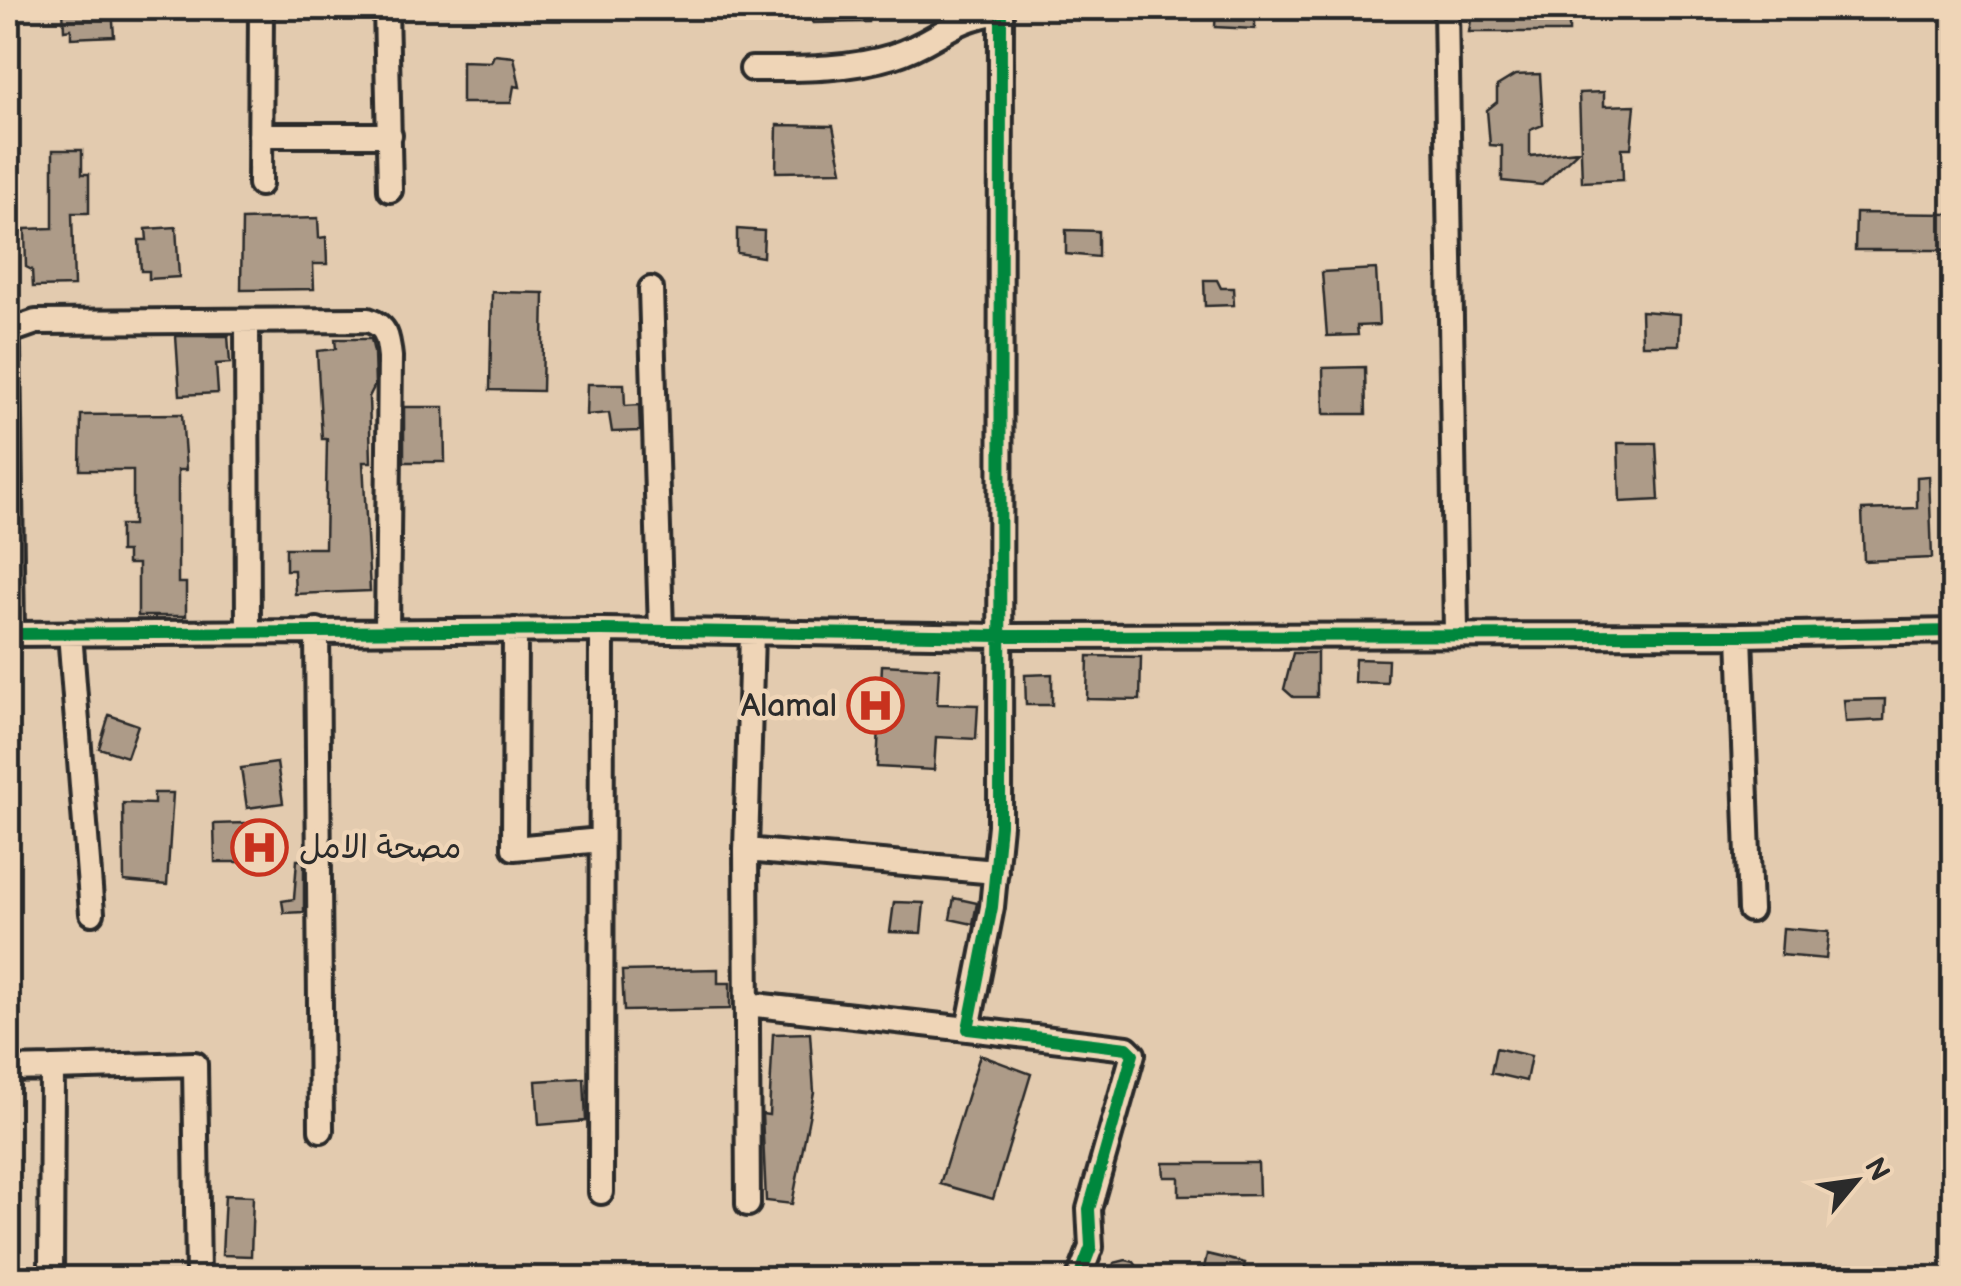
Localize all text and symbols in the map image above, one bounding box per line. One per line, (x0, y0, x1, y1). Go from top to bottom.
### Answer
hospital icon: Alamal (846, 675, 906, 735)
place label: Alamal (741, 687, 837, 726)
hospital icon: مصحة الامل (230, 817, 290, 877)
place label: مصحة الامل (299, 829, 461, 868)
north arrow (1806, 1131, 1906, 1231)
text: N (1857, 1152, 1896, 1187)

